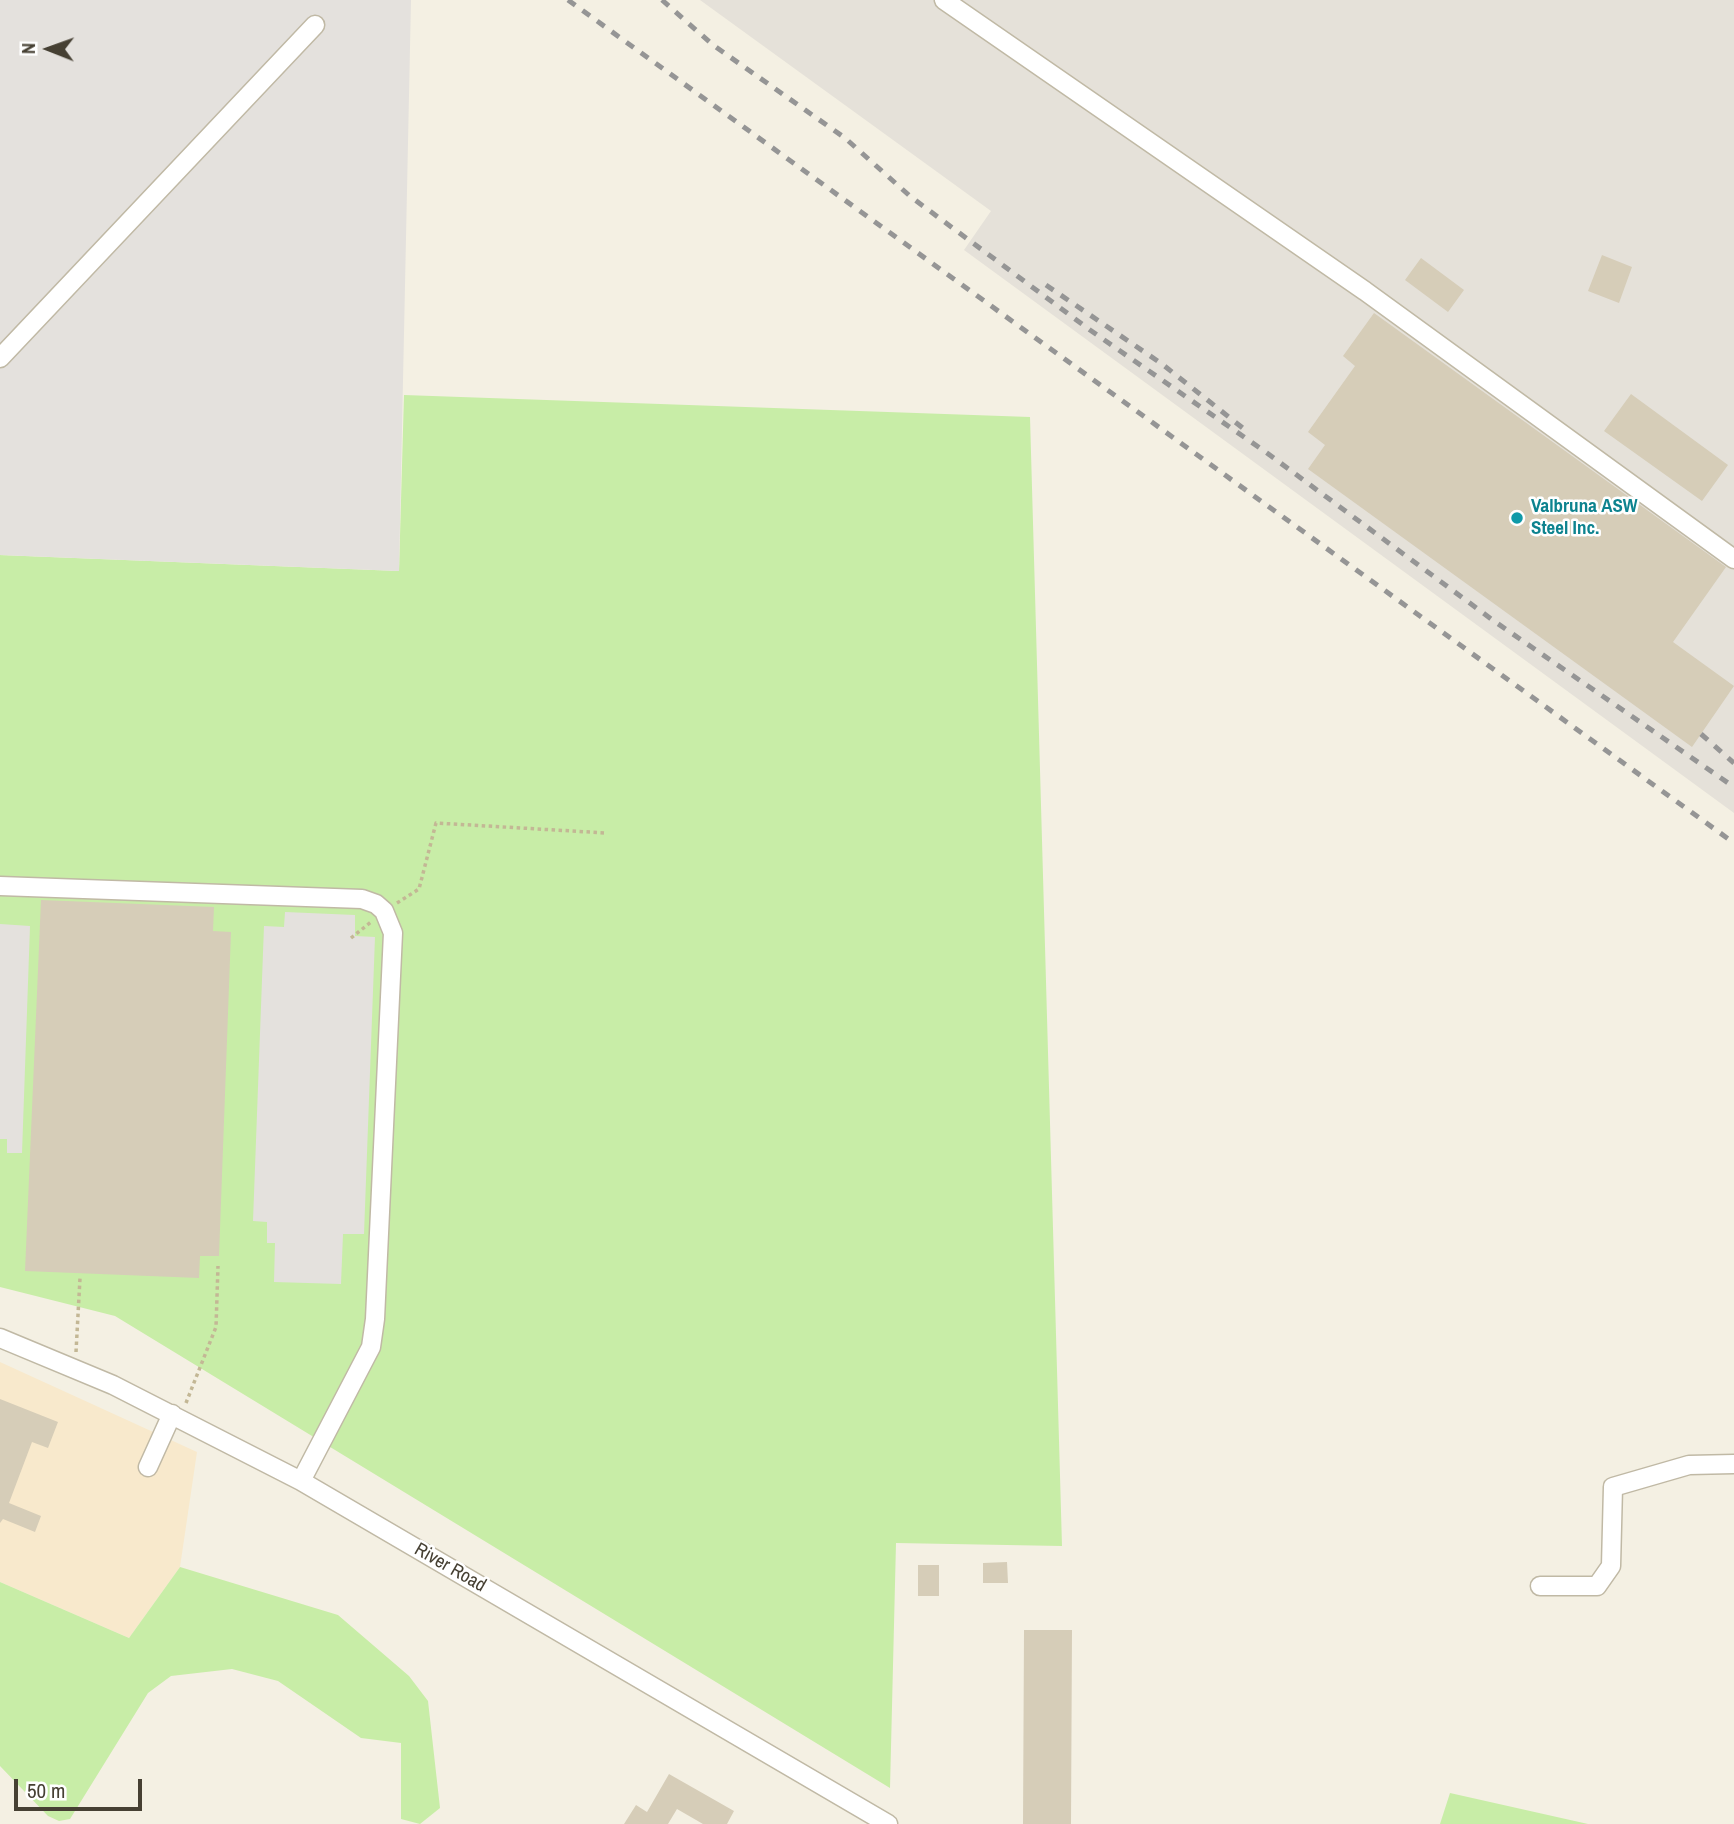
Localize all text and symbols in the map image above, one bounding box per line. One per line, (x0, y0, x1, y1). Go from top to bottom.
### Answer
north arrow (14, 14, 84, 84)
text: N (15, 43, 41, 54)
place label: Valbruna ASW Steel Inc. (1531, 496, 1637, 540)
marker: Valbruna ASW Steel Inc. (1509, 510, 1525, 526)
street label: River Road (410, 1538, 490, 1598)
scale bar (18, 1764, 145, 1808)
text: 50 m (27, 1776, 65, 1805)

